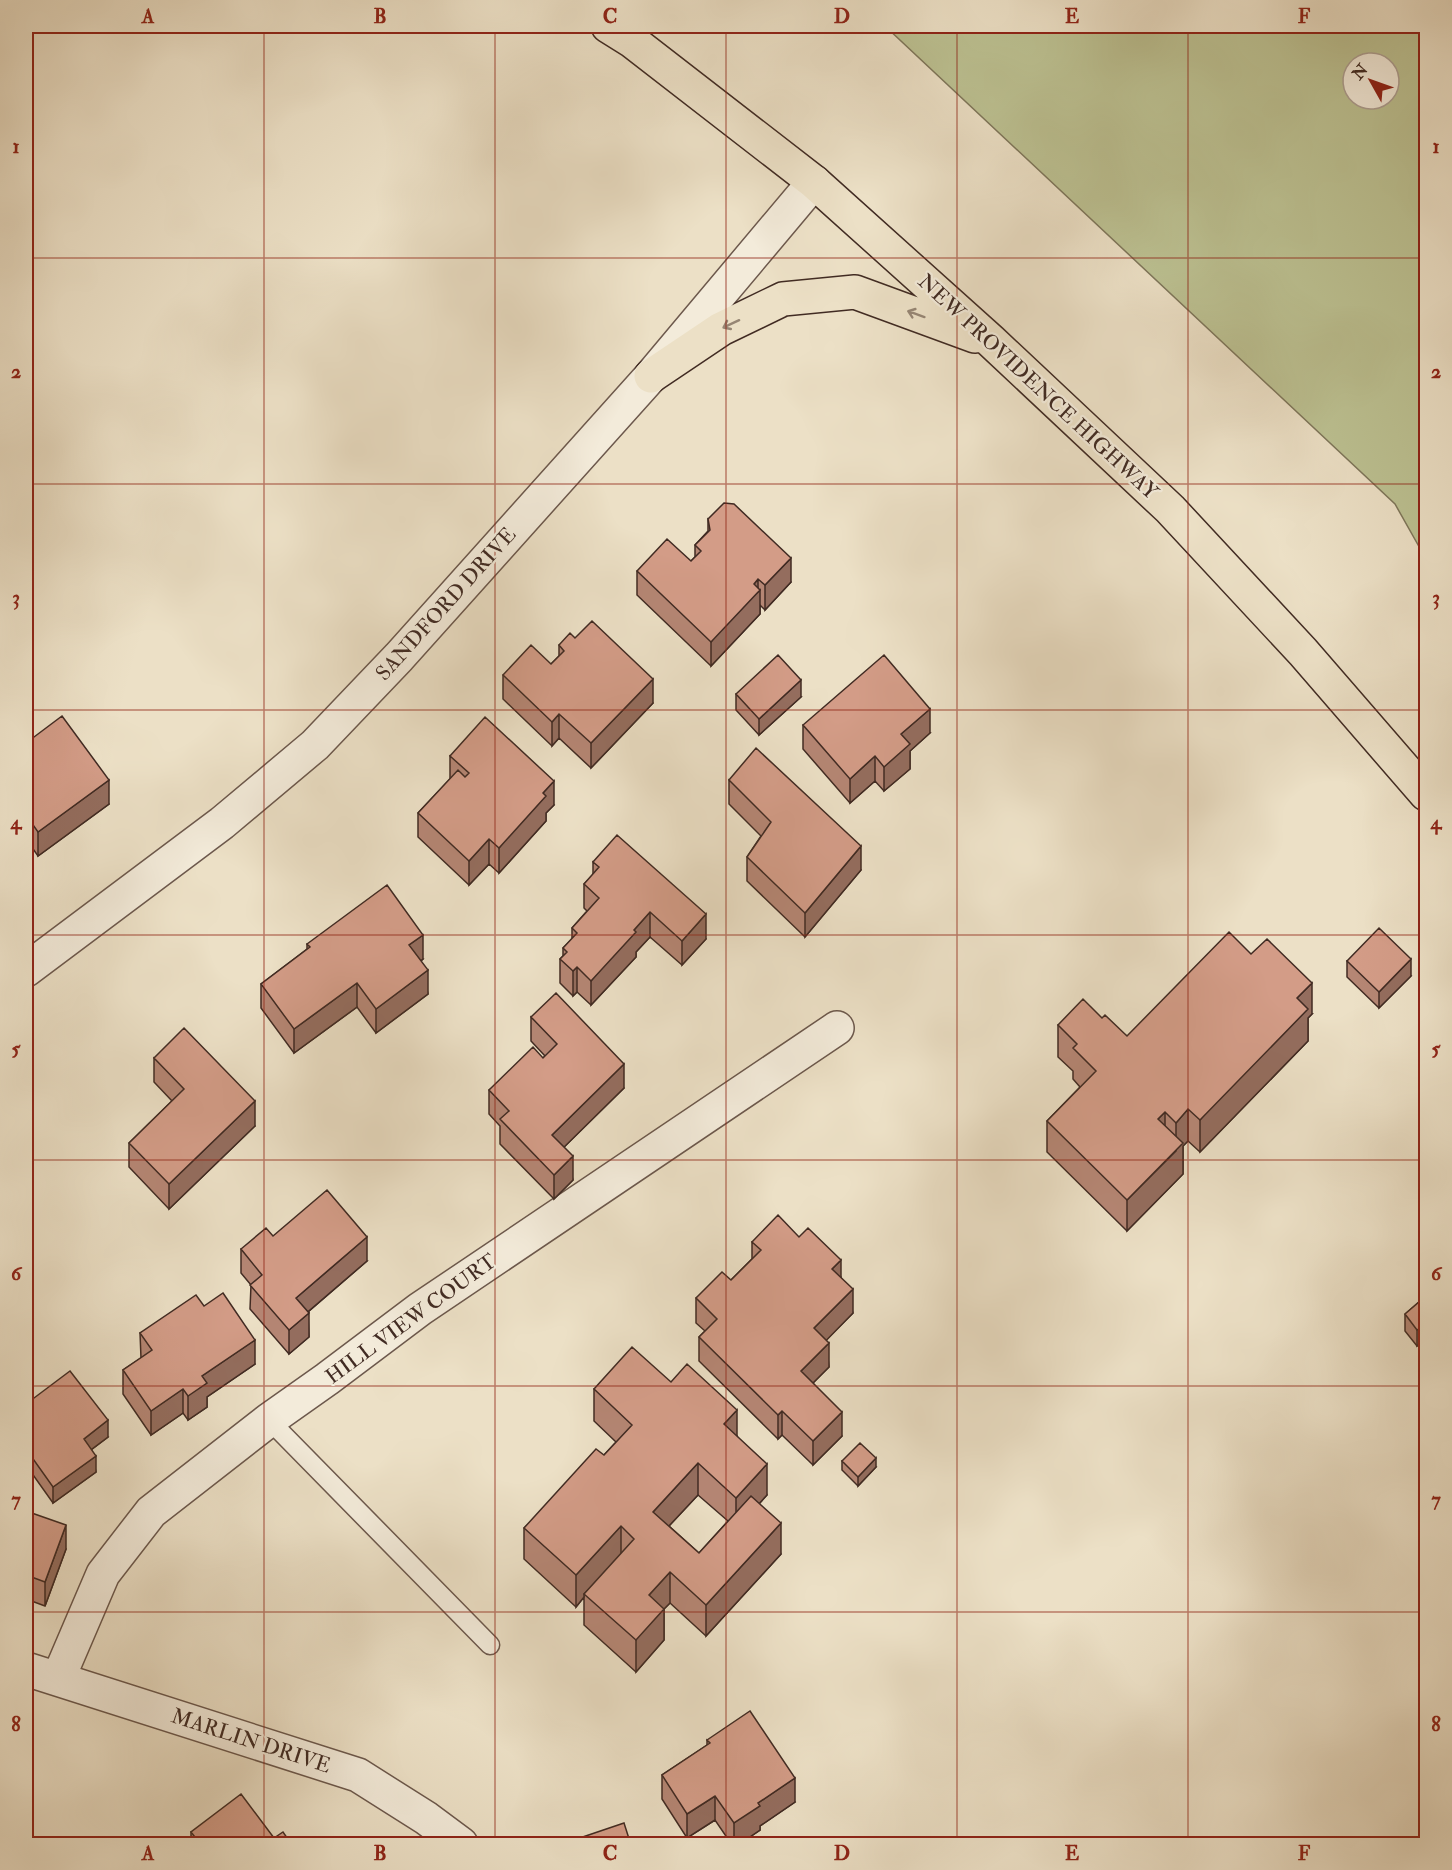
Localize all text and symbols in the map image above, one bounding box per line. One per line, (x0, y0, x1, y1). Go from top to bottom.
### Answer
text: A (141, 4, 155, 29)
text: B (373, 4, 387, 29)
text: C (603, 4, 617, 29)
text: D (834, 4, 850, 29)
text: E (1065, 4, 1080, 29)
text: F (1298, 4, 1311, 29)
north arrow (1341, 51, 1401, 111)
text: N (1347, 60, 1373, 85)
text: 1 (12, 134, 20, 159)
text: 1 (1432, 134, 1440, 159)
street label: NEW PROVIDENCE HIGHWAY (912, 268, 1164, 506)
one-way arrow (908, 308, 926, 319)
one-way arrow (723, 318, 741, 330)
text: 2 (11, 359, 21, 384)
text: 2 (1431, 359, 1441, 384)
street label: SANDFORD DRIVE (370, 522, 522, 686)
text: 3 (12, 585, 20, 610)
text: 3 (1432, 585, 1440, 610)
text: 4 (10, 810, 23, 835)
text: 4 (1430, 810, 1443, 835)
text: 5 (12, 1036, 22, 1061)
text: 5 (1432, 1036, 1442, 1061)
street label: HILL VIEW COURT (320, 1248, 502, 1390)
text: 6 (11, 1261, 23, 1286)
text: 6 (1431, 1261, 1443, 1286)
text: 7 (11, 1487, 21, 1512)
text: 7 (1431, 1487, 1441, 1512)
street label: MARLIN DRIVE (168, 1703, 334, 1779)
text: 8 (11, 1712, 21, 1737)
text: 8 (1431, 1712, 1441, 1737)
text: A (141, 1841, 155, 1866)
text: B (373, 1841, 387, 1866)
text: C (603, 1841, 617, 1866)
text: D (834, 1841, 850, 1866)
text: E (1065, 1841, 1080, 1866)
text: F (1298, 1841, 1311, 1866)

